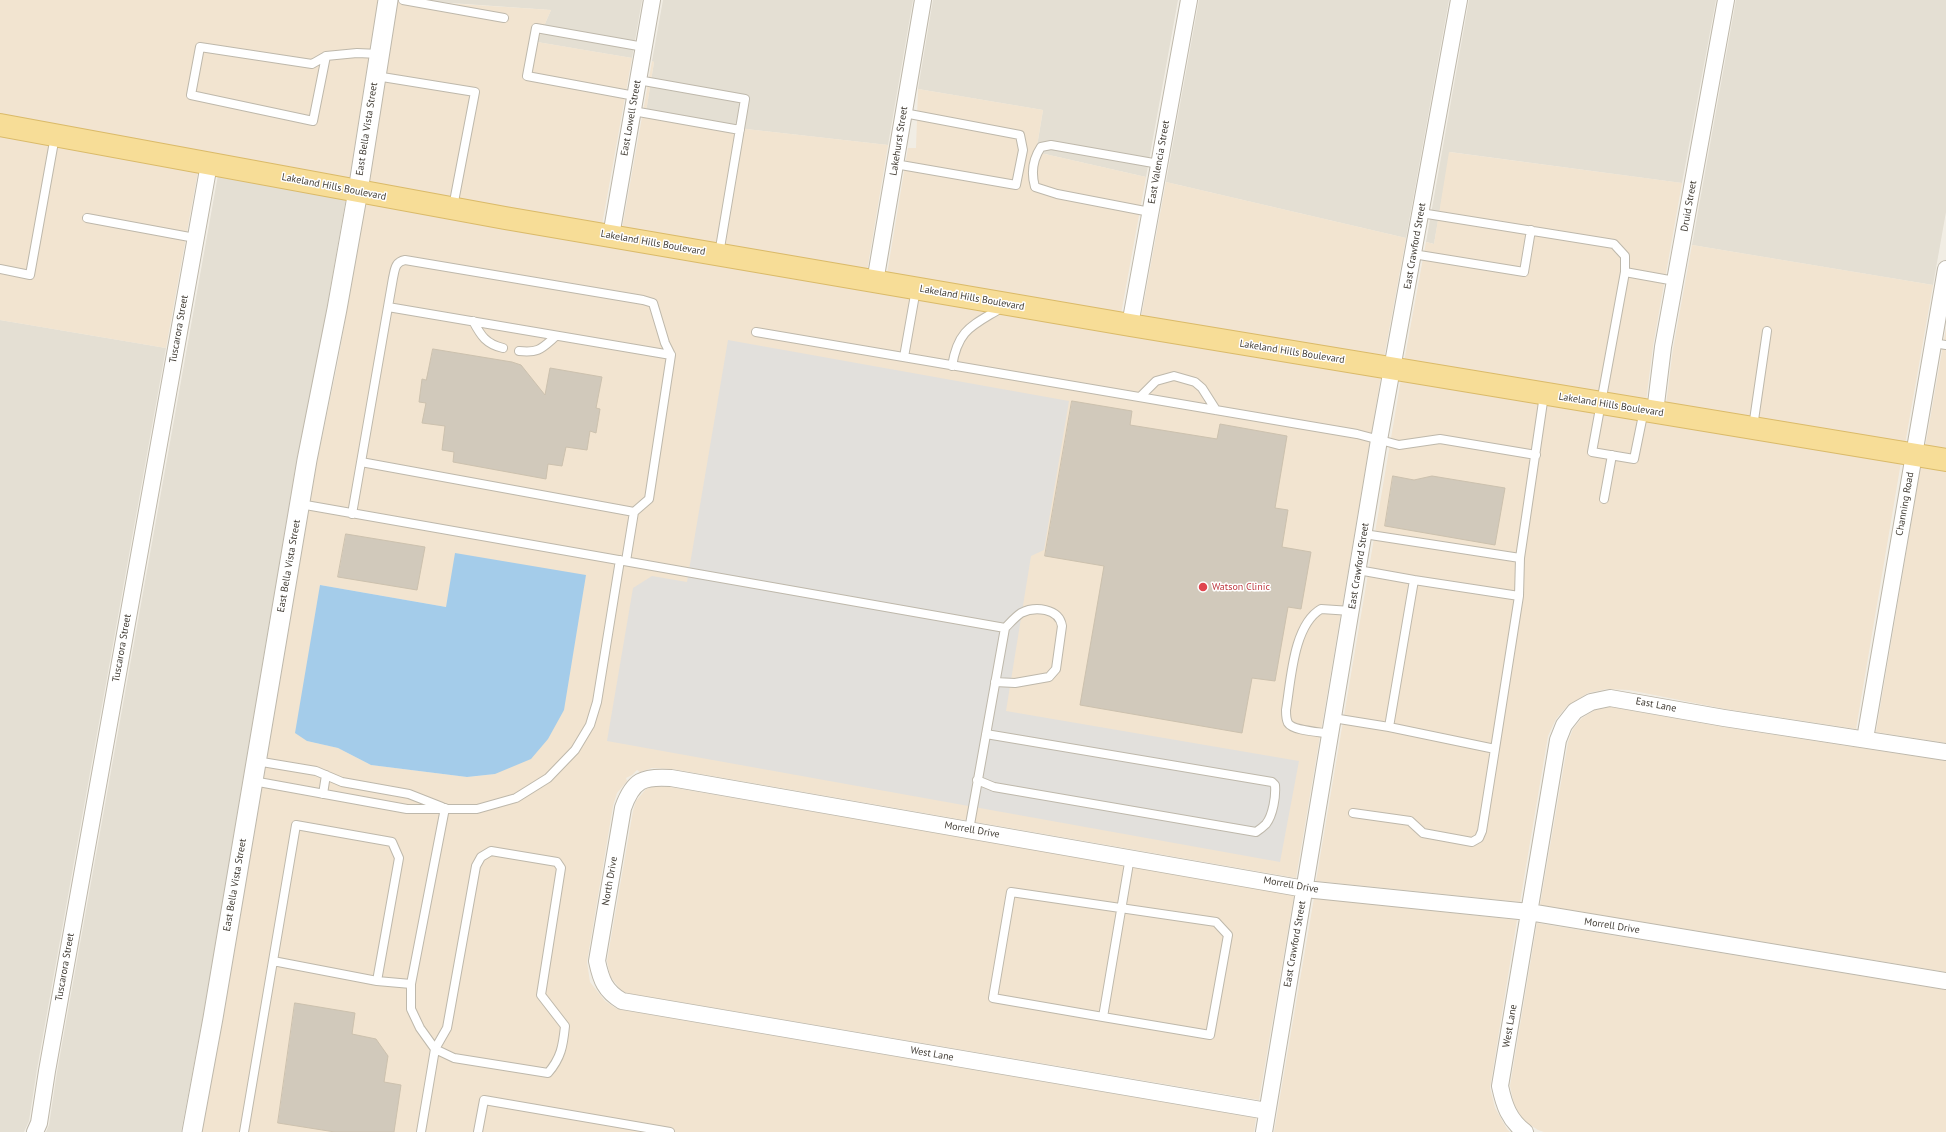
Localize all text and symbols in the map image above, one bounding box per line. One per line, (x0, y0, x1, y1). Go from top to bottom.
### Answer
street label: East Lowell Street (618, 79, 644, 157)
street label: East Bella Vista Street (354, 82, 380, 176)
street label: Lakehurst Street (888, 106, 910, 176)
street label: East Valencia Street (1146, 119, 1172, 205)
street label: Lakeland Hills Boulevard (281, 171, 387, 203)
street label: Druid Street (1679, 180, 1699, 232)
street label: East Crawford Street (1402, 202, 1428, 290)
street label: Lakeland Hills Boulevard (600, 228, 706, 258)
street label: Lakeland Hills Boulevard (919, 283, 1025, 313)
street label: Tuscarora Street (167, 294, 191, 364)
street label: Lakeland Hills Boulevard (1239, 338, 1345, 366)
street label: Lakeland Hills Boulevard (1558, 391, 1664, 419)
street label: Channing Road (1893, 471, 1917, 537)
street label: East Bella Vista Street (275, 519, 303, 613)
street label: East Crawford Street (1346, 522, 1372, 610)
marker: Watson Clinic (1197, 581, 1209, 593)
place label: Watson Clinic (1212, 581, 1270, 593)
street label: Tuscarora Street (110, 613, 134, 683)
street label: East Lane (1635, 695, 1677, 715)
street label: Morrell Drive (943, 819, 1001, 841)
street label: East Bella Vista Street (221, 838, 249, 932)
street label: North Drive (600, 855, 620, 907)
street label: Morrell Drive (1262, 874, 1320, 896)
street label: East Crawford Street (1282, 900, 1308, 988)
street label: Morrell Drive (1583, 916, 1641, 936)
street label: Tuscarora Street (53, 932, 77, 1002)
street label: West Lane (1500, 1003, 1520, 1049)
street label: West Lane (909, 1044, 955, 1064)

